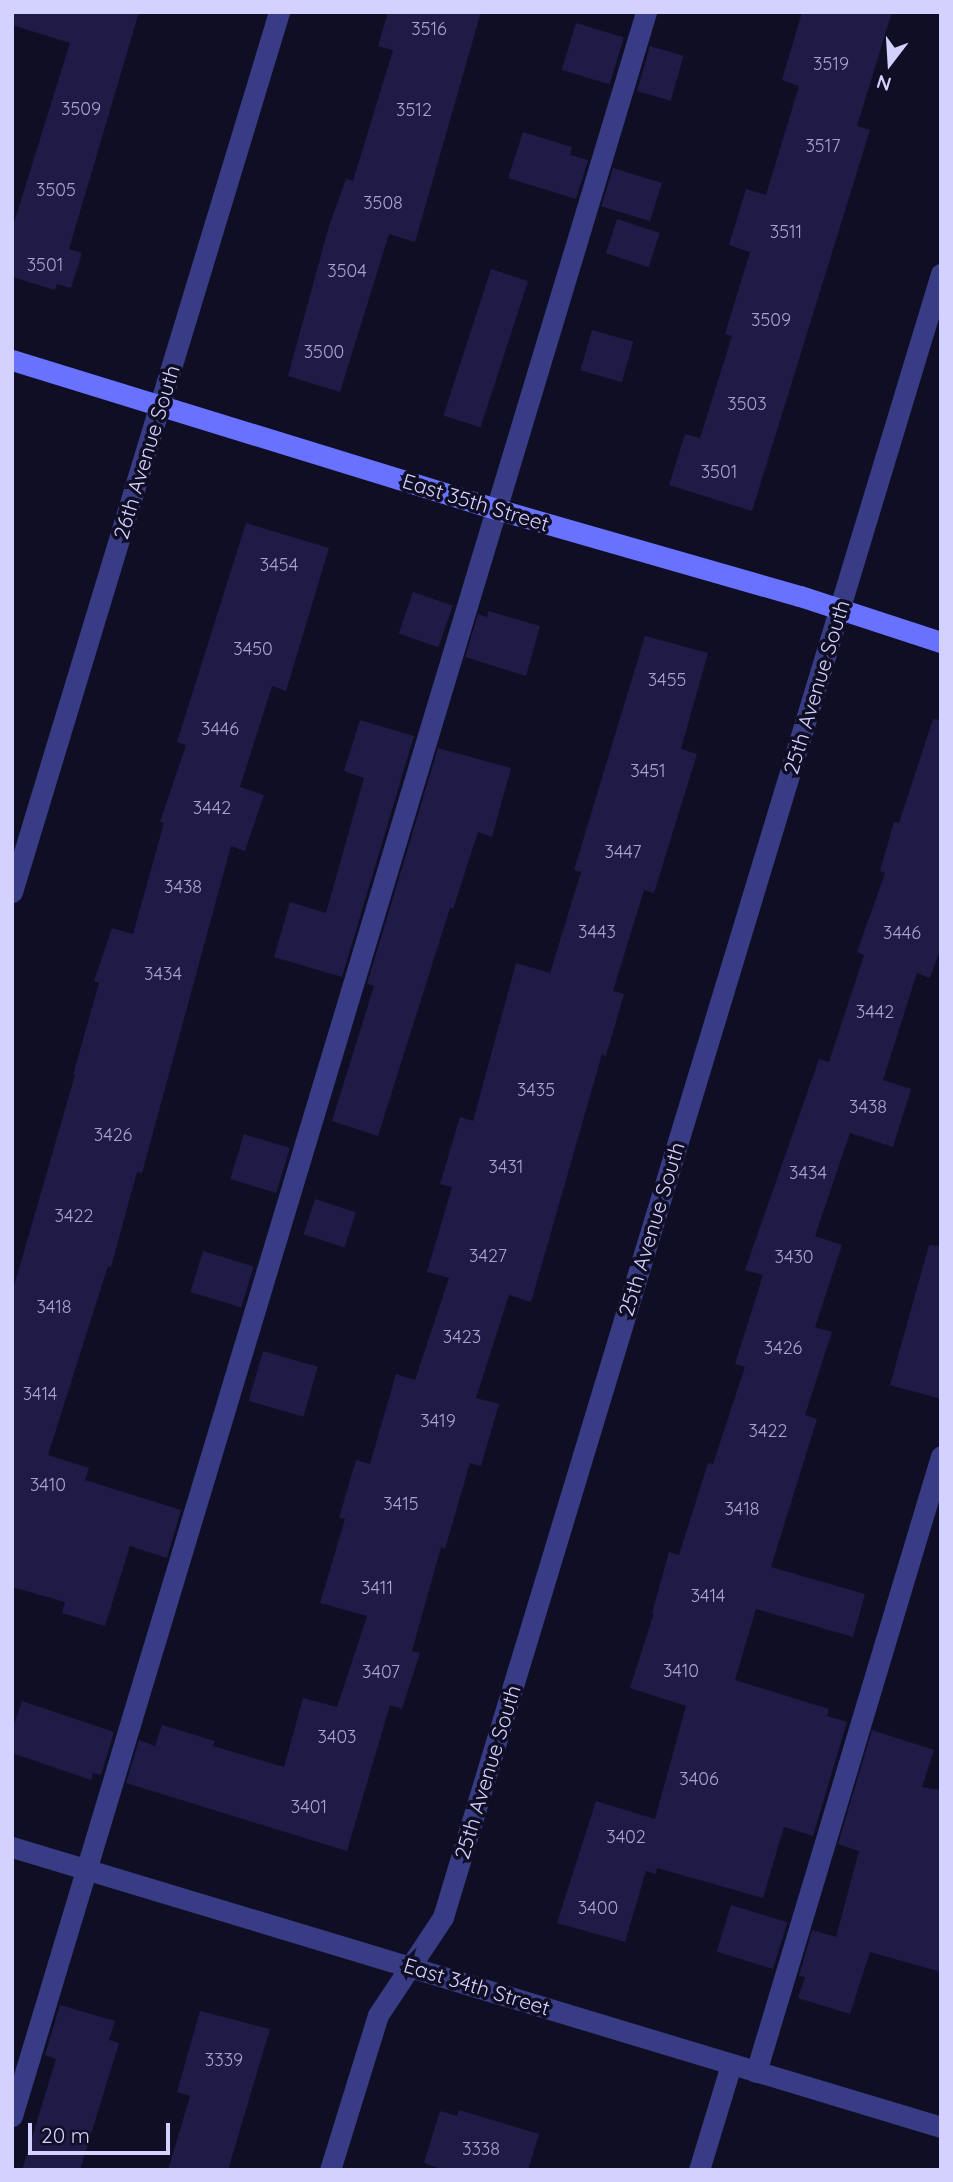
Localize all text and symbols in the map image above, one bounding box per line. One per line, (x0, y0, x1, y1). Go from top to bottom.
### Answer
house number: 3516 (411, 18, 447, 40)
north arrow (855, 28, 925, 98)
house number: 3519 (813, 53, 849, 75)
text: N (874, 70, 894, 97)
house number: 3509 (61, 98, 101, 120)
house number: 3512 (396, 99, 432, 121)
house number: 3517 (805, 135, 841, 157)
house number: 3505 (36, 179, 76, 201)
house number: 3508 (363, 192, 403, 214)
house number: 3511 (770, 221, 802, 243)
house number: 3501 (27, 254, 63, 276)
house number: 3504 (327, 260, 367, 282)
house number: 3509 (751, 309, 791, 331)
house number: 3500 (304, 341, 344, 363)
street label: 26th Avenue South (108, 362, 184, 542)
house number: 3503 (727, 393, 767, 415)
house number: 3501 (701, 461, 737, 483)
street label: East 35th Street (400, 468, 552, 536)
house number: 3454 (260, 554, 298, 576)
street label: 25th Avenue South (778, 597, 854, 777)
house number: 3450 (233, 638, 273, 660)
house number: 3455 (648, 669, 686, 691)
house number: 3446 (201, 718, 239, 740)
house number: 3451 (630, 760, 666, 782)
house number: 3442 (193, 797, 231, 819)
house number: 3447 (604, 841, 642, 863)
house number: 3438 (164, 876, 202, 898)
house number: 3443 (578, 921, 616, 943)
house number: 3446 (883, 922, 921, 944)
house number: 3434 (144, 963, 182, 985)
house number: 3442 (856, 1001, 894, 1023)
house number: 3435 (517, 1079, 555, 1101)
house number: 3438 (849, 1096, 887, 1118)
house number: 3426 (94, 1124, 132, 1146)
street label: 25th Avenue South (613, 1139, 689, 1319)
house number: 3431 (488, 1156, 524, 1178)
house number: 3434 (789, 1162, 827, 1184)
house number: 3422 (55, 1205, 93, 1227)
house number: 3427 (469, 1245, 507, 1267)
house number: 3430 (774, 1246, 814, 1268)
house number: 3418 (36, 1296, 72, 1318)
house number: 3423 (443, 1326, 481, 1348)
house number: 3426 (764, 1337, 802, 1359)
house number: 3414 (23, 1383, 57, 1405)
house number: 3419 (420, 1410, 456, 1432)
house number: 3422 (749, 1420, 787, 1442)
house number: 3410 (30, 1474, 66, 1496)
house number: 3415 (383, 1493, 419, 1515)
house number: 3418 (724, 1498, 760, 1520)
house number: 3411 (361, 1577, 393, 1599)
house number: 3414 (691, 1585, 725, 1607)
house number: 3410 (663, 1660, 699, 1682)
house number: 3407 (362, 1661, 400, 1683)
street label: 25th Avenue South (449, 1682, 525, 1862)
house number: 3403 (317, 1726, 357, 1748)
house number: 3406 (679, 1768, 719, 1790)
house number: 3401 (291, 1796, 327, 1818)
house number: 3402 (606, 1826, 646, 1848)
house number: 3400 (578, 1897, 618, 1919)
street label: East 34th Street (401, 1952, 553, 2020)
house number: 3339 (205, 2049, 243, 2071)
scale bar (32, 2108, 173, 2152)
text: 20 m (41, 2122, 90, 2148)
house number: 3338 (462, 2138, 500, 2160)

